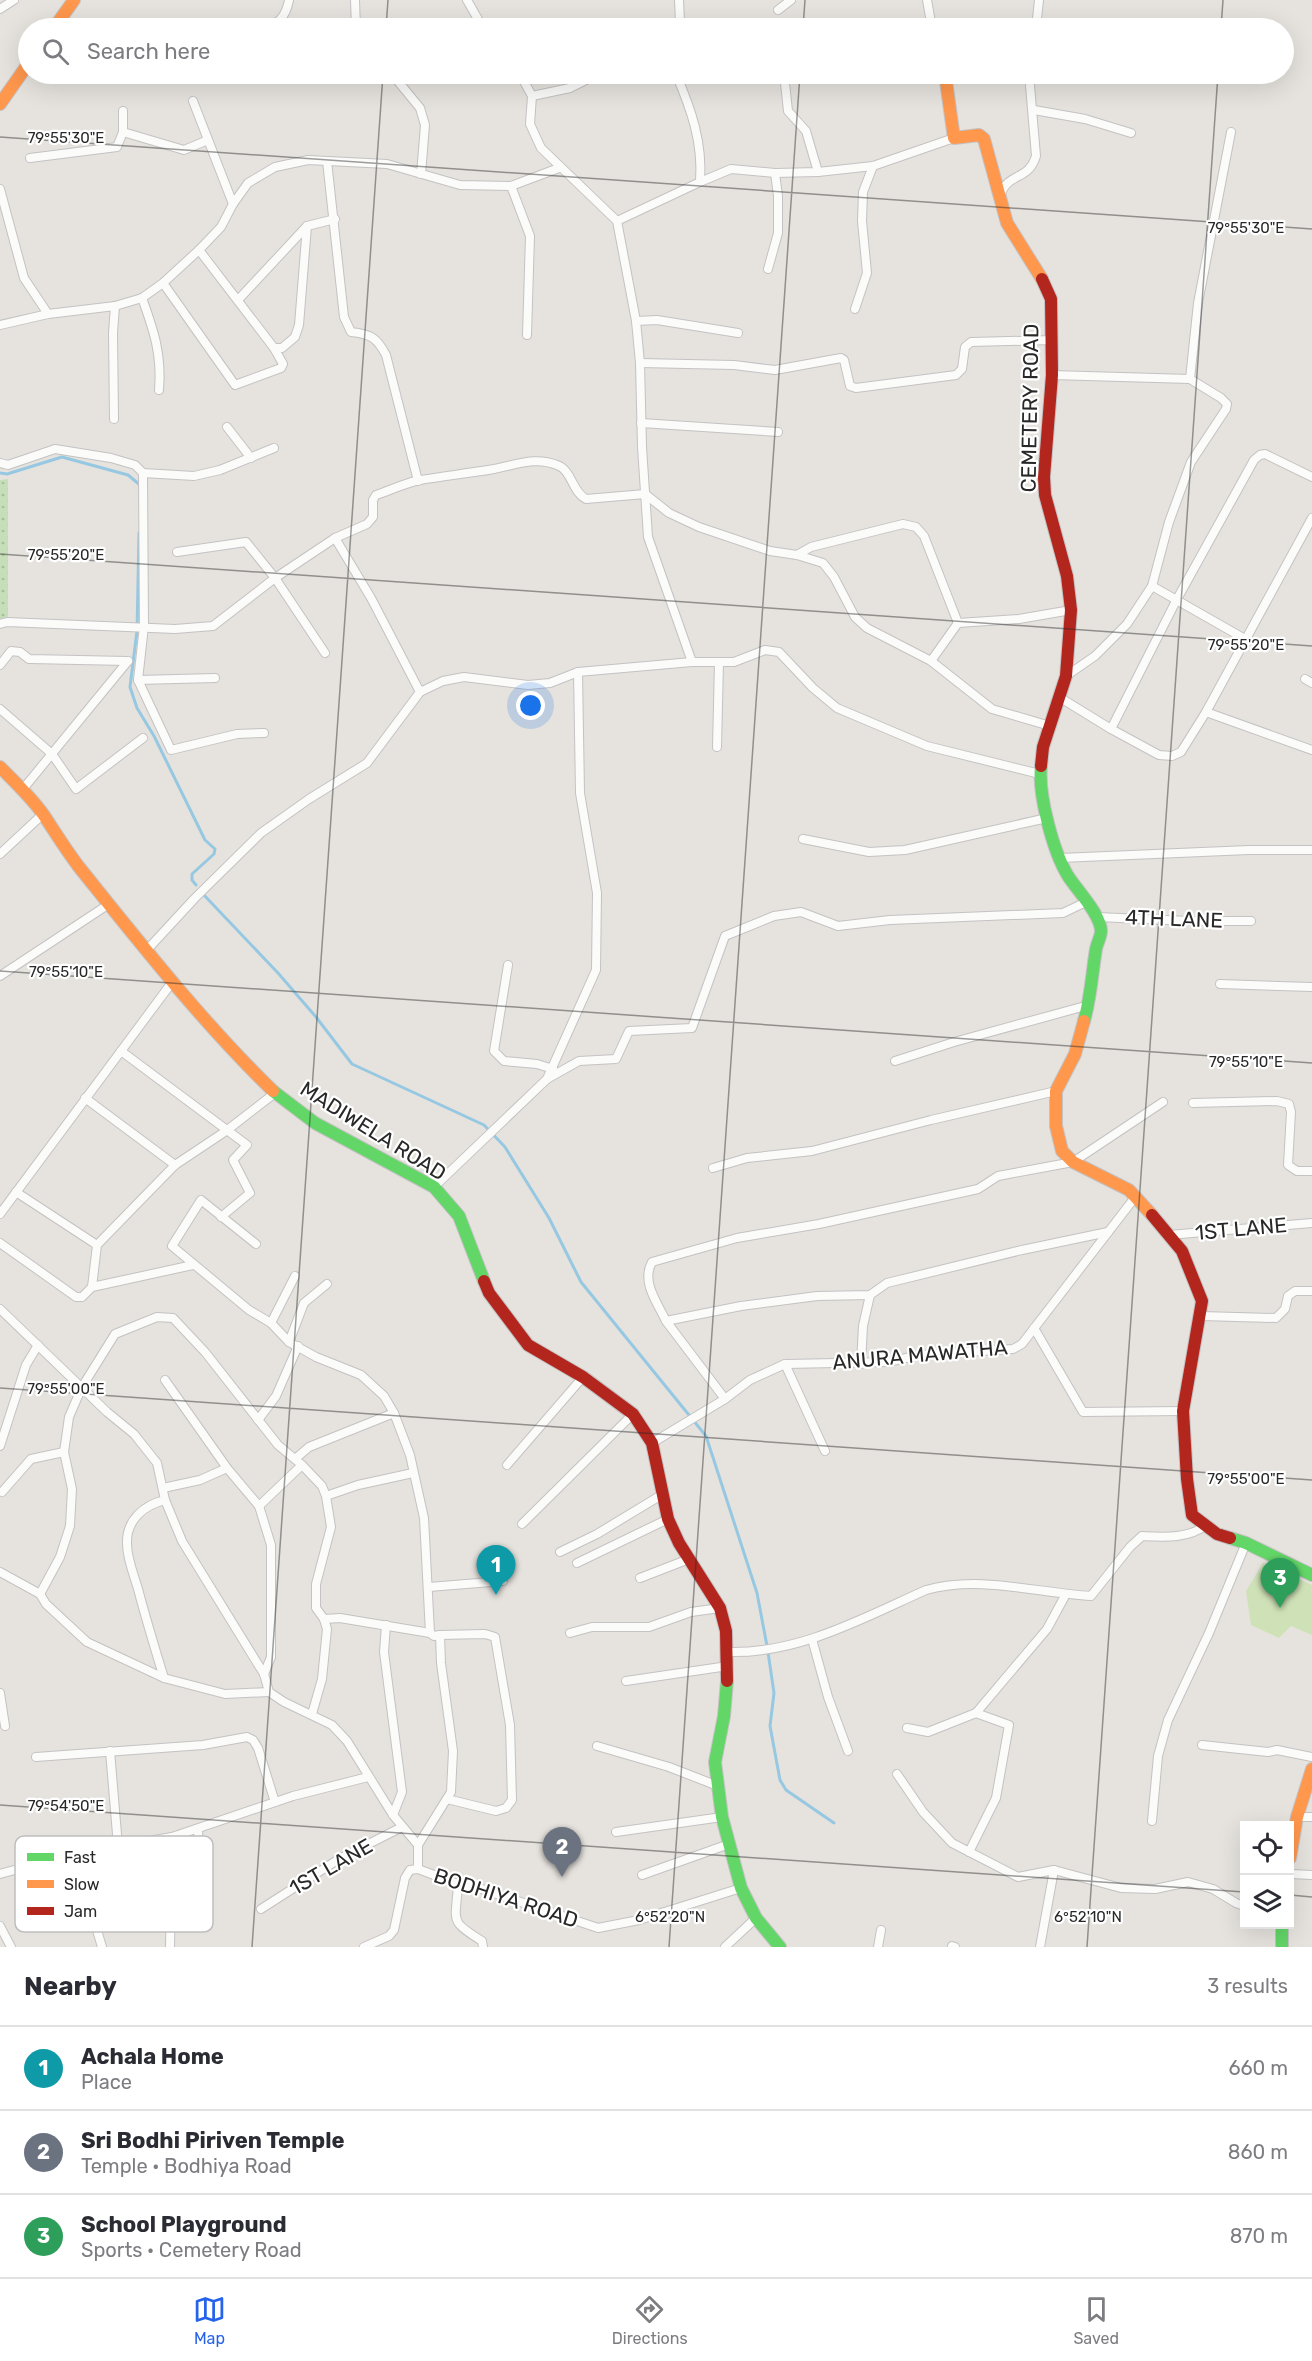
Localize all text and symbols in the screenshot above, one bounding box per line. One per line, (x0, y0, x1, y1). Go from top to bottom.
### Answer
search box (18, 18, 1294, 84)
icon: search (39, 35, 72, 68)
text: Search here (87, 38, 210, 65)
text: 79°55'30"E (28, 129, 104, 147)
text: 79°55'30"E (1208, 219, 1284, 237)
street label: CEMETERY ROAD (1016, 323, 1043, 492)
text: 79°55'20"E (28, 546, 104, 564)
text: 79°55'20"E (1208, 636, 1284, 654)
your location (516, 691, 545, 720)
street label: 4TH LANE (1125, 904, 1223, 933)
text: 79°55'10"E (29, 963, 103, 981)
text: 79°55'10"E (1209, 1053, 1283, 1071)
street label: MADIWELA ROAD (296, 1076, 451, 1185)
street label: 1ST LANE (1194, 1212, 1288, 1245)
street label: ANURA MAWATHA (831, 1334, 1009, 1375)
text: 79°55'00"E (27, 1380, 105, 1398)
text: 79°55'00"E (1207, 1470, 1285, 1488)
pin: 1 (476, 1546, 516, 1595)
pin: 3 (1260, 1558, 1300, 1608)
text: 79°54'50"E (28, 1797, 104, 1815)
map controls (1240, 1821, 1294, 1929)
button: locate (1240, 1821, 1294, 1875)
pin: 2 (542, 1828, 582, 1877)
street label: 1ST LANE (285, 1833, 377, 1900)
legend (15, 1836, 213, 1932)
text: Fast (64, 1848, 96, 1867)
street label: BODHIYA ROAD (431, 1862, 582, 1933)
text: Slow (64, 1875, 100, 1894)
button: layers (1240, 1875, 1294, 1929)
text: Jam (64, 1902, 97, 1921)
text: 6°52'20"N (635, 1908, 705, 1926)
text: 6°52'10"N (1054, 1908, 1122, 1926)
text: Nearby (24, 1971, 117, 2002)
text: 3 results (1207, 1974, 1288, 1998)
text: Achala Home (81, 2043, 224, 2070)
text: 1 (39, 2056, 48, 2080)
text: 660 m (1229, 2056, 1288, 2080)
text: Place (81, 2070, 132, 2094)
text: Sri Bodhi Piriven Temple (81, 2127, 345, 2154)
text: 2 (37, 2140, 50, 2164)
text: 860 m (1228, 2140, 1288, 2164)
text: Temple · Bodhiya Road (81, 2154, 292, 2178)
text: School Playground (81, 2211, 287, 2238)
text: 3 (37, 2224, 50, 2248)
text: 870 m (1230, 2224, 1288, 2248)
text: Sports · Cemetery Road (81, 2238, 302, 2262)
tab: Map (193, 2293, 226, 2348)
tab: Directions (612, 2293, 688, 2348)
tab: Saved (1073, 2293, 1119, 2348)

